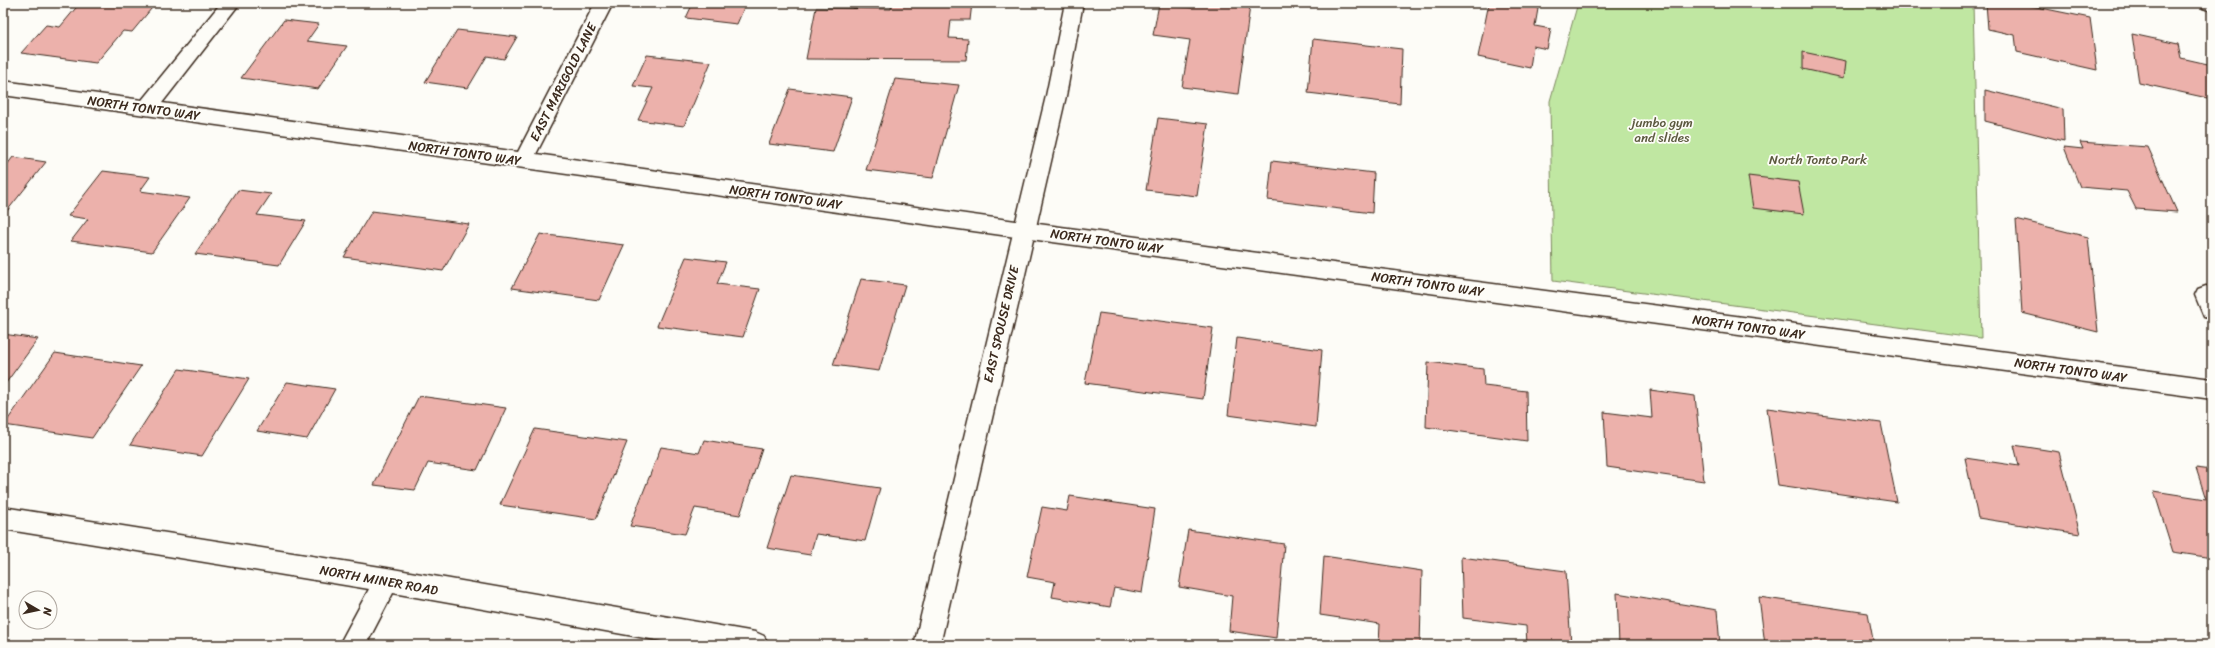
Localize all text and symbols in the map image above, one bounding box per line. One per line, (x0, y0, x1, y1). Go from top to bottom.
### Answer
street label: EAST MARIGOLD LANE (523, 18, 603, 145)
street label: NORTH TONTO WAY (86, 89, 203, 127)
park label: jumbo gym and slides (1628, 111, 1693, 149)
street label: NORTH TONTO WAY (407, 134, 524, 172)
park label: North Tonto Park (1769, 148, 1867, 171)
street label: NORTH TONTO WAY (728, 178, 845, 216)
street label: NORTH TONTO WAY (1049, 222, 1166, 260)
street label: EAST SPOUSE DRIVE (976, 263, 1026, 385)
street label: NORTH TONTO WAY (1370, 265, 1487, 303)
street label: NORTH TONTO WAY (1691, 308, 1808, 346)
street label: NORTH TONTO WAY (2013, 351, 2130, 389)
street label: NORTH MINER ROAD (318, 558, 440, 602)
north arrow (18, 590, 58, 630)
text: N (37, 605, 58, 617)

